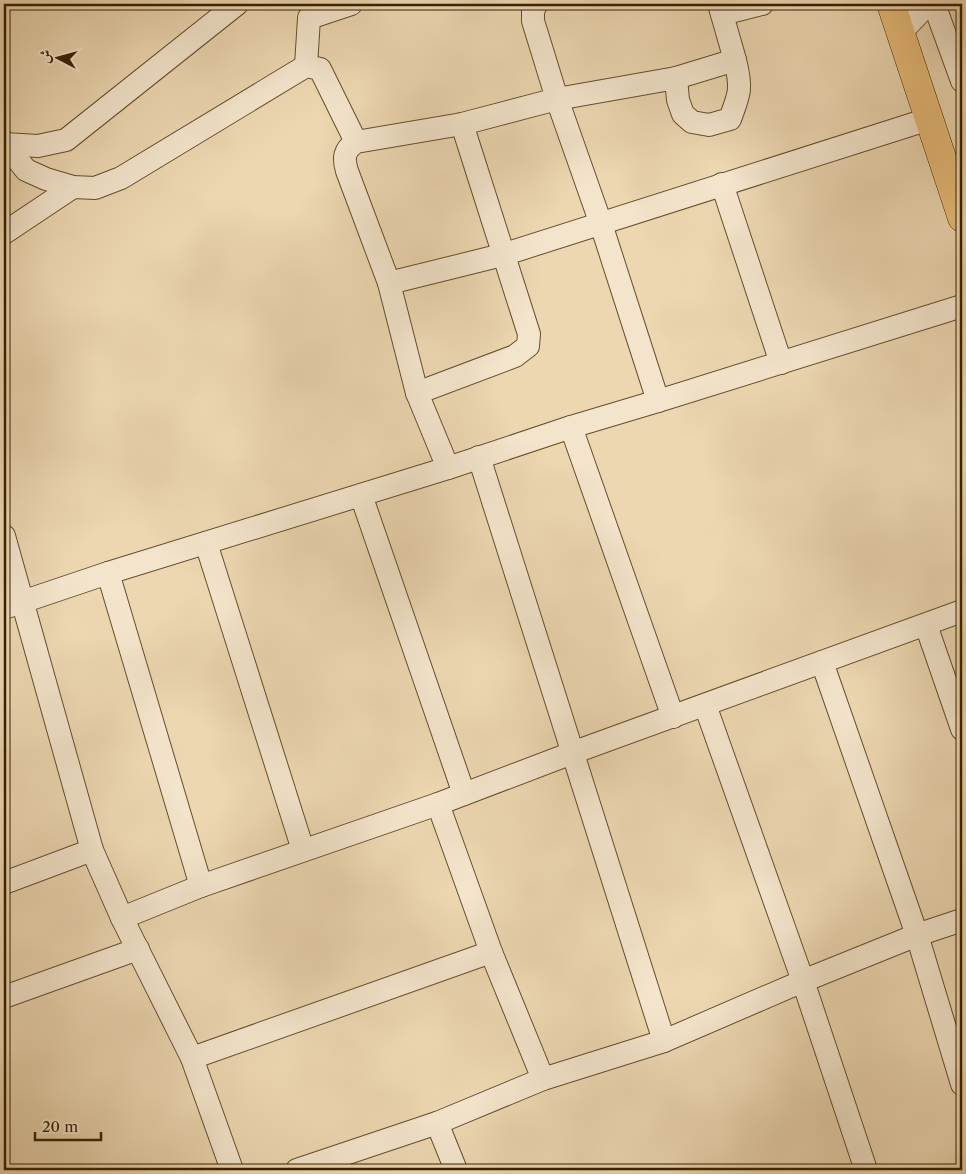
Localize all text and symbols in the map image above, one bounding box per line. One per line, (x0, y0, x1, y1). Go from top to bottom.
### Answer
north arrow (32, 32, 82, 82)
text: ش (35, 49, 55, 64)
scale bar (35, 1109, 101, 1141)
text: 20 m (42, 1117, 78, 1136)

